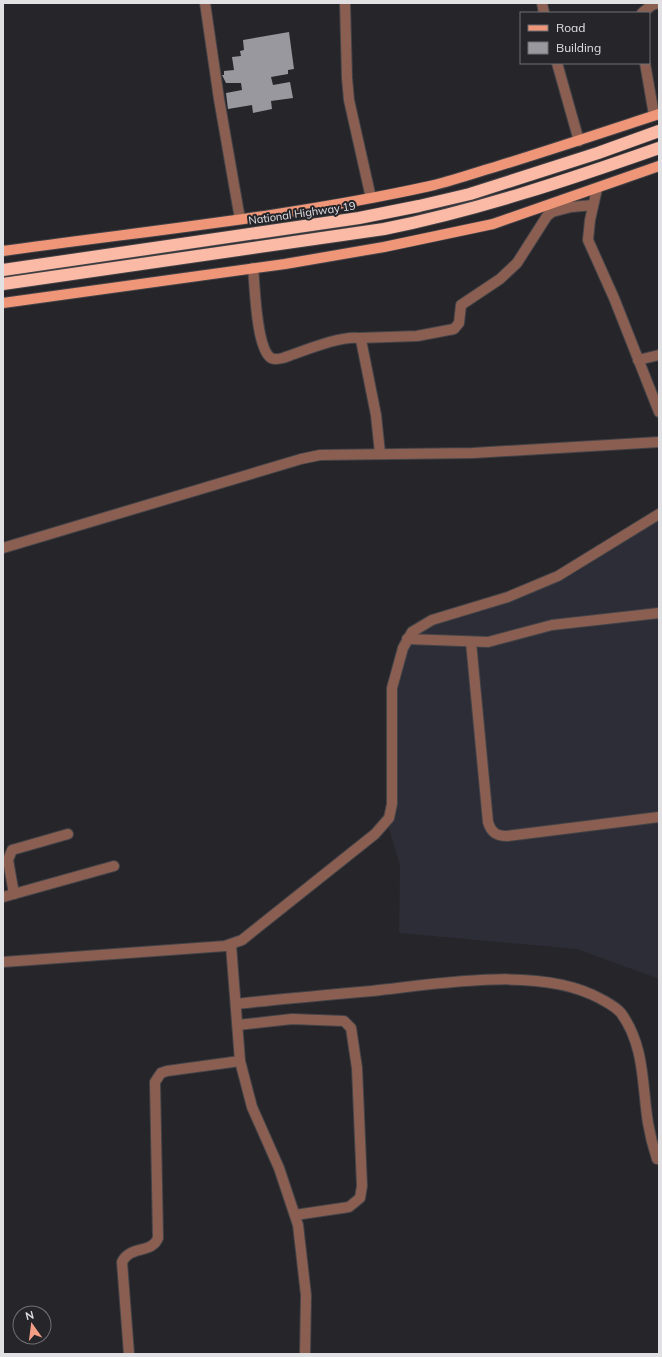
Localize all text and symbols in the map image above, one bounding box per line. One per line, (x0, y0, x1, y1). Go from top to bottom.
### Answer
legend (520, 12, 650, 64)
text: Road (556, 20, 585, 35)
text: Building (556, 40, 601, 55)
street label: National Highway 19 (248, 199, 356, 227)
north arrow (12, 1305, 52, 1345)
text: N (24, 1307, 35, 1323)

